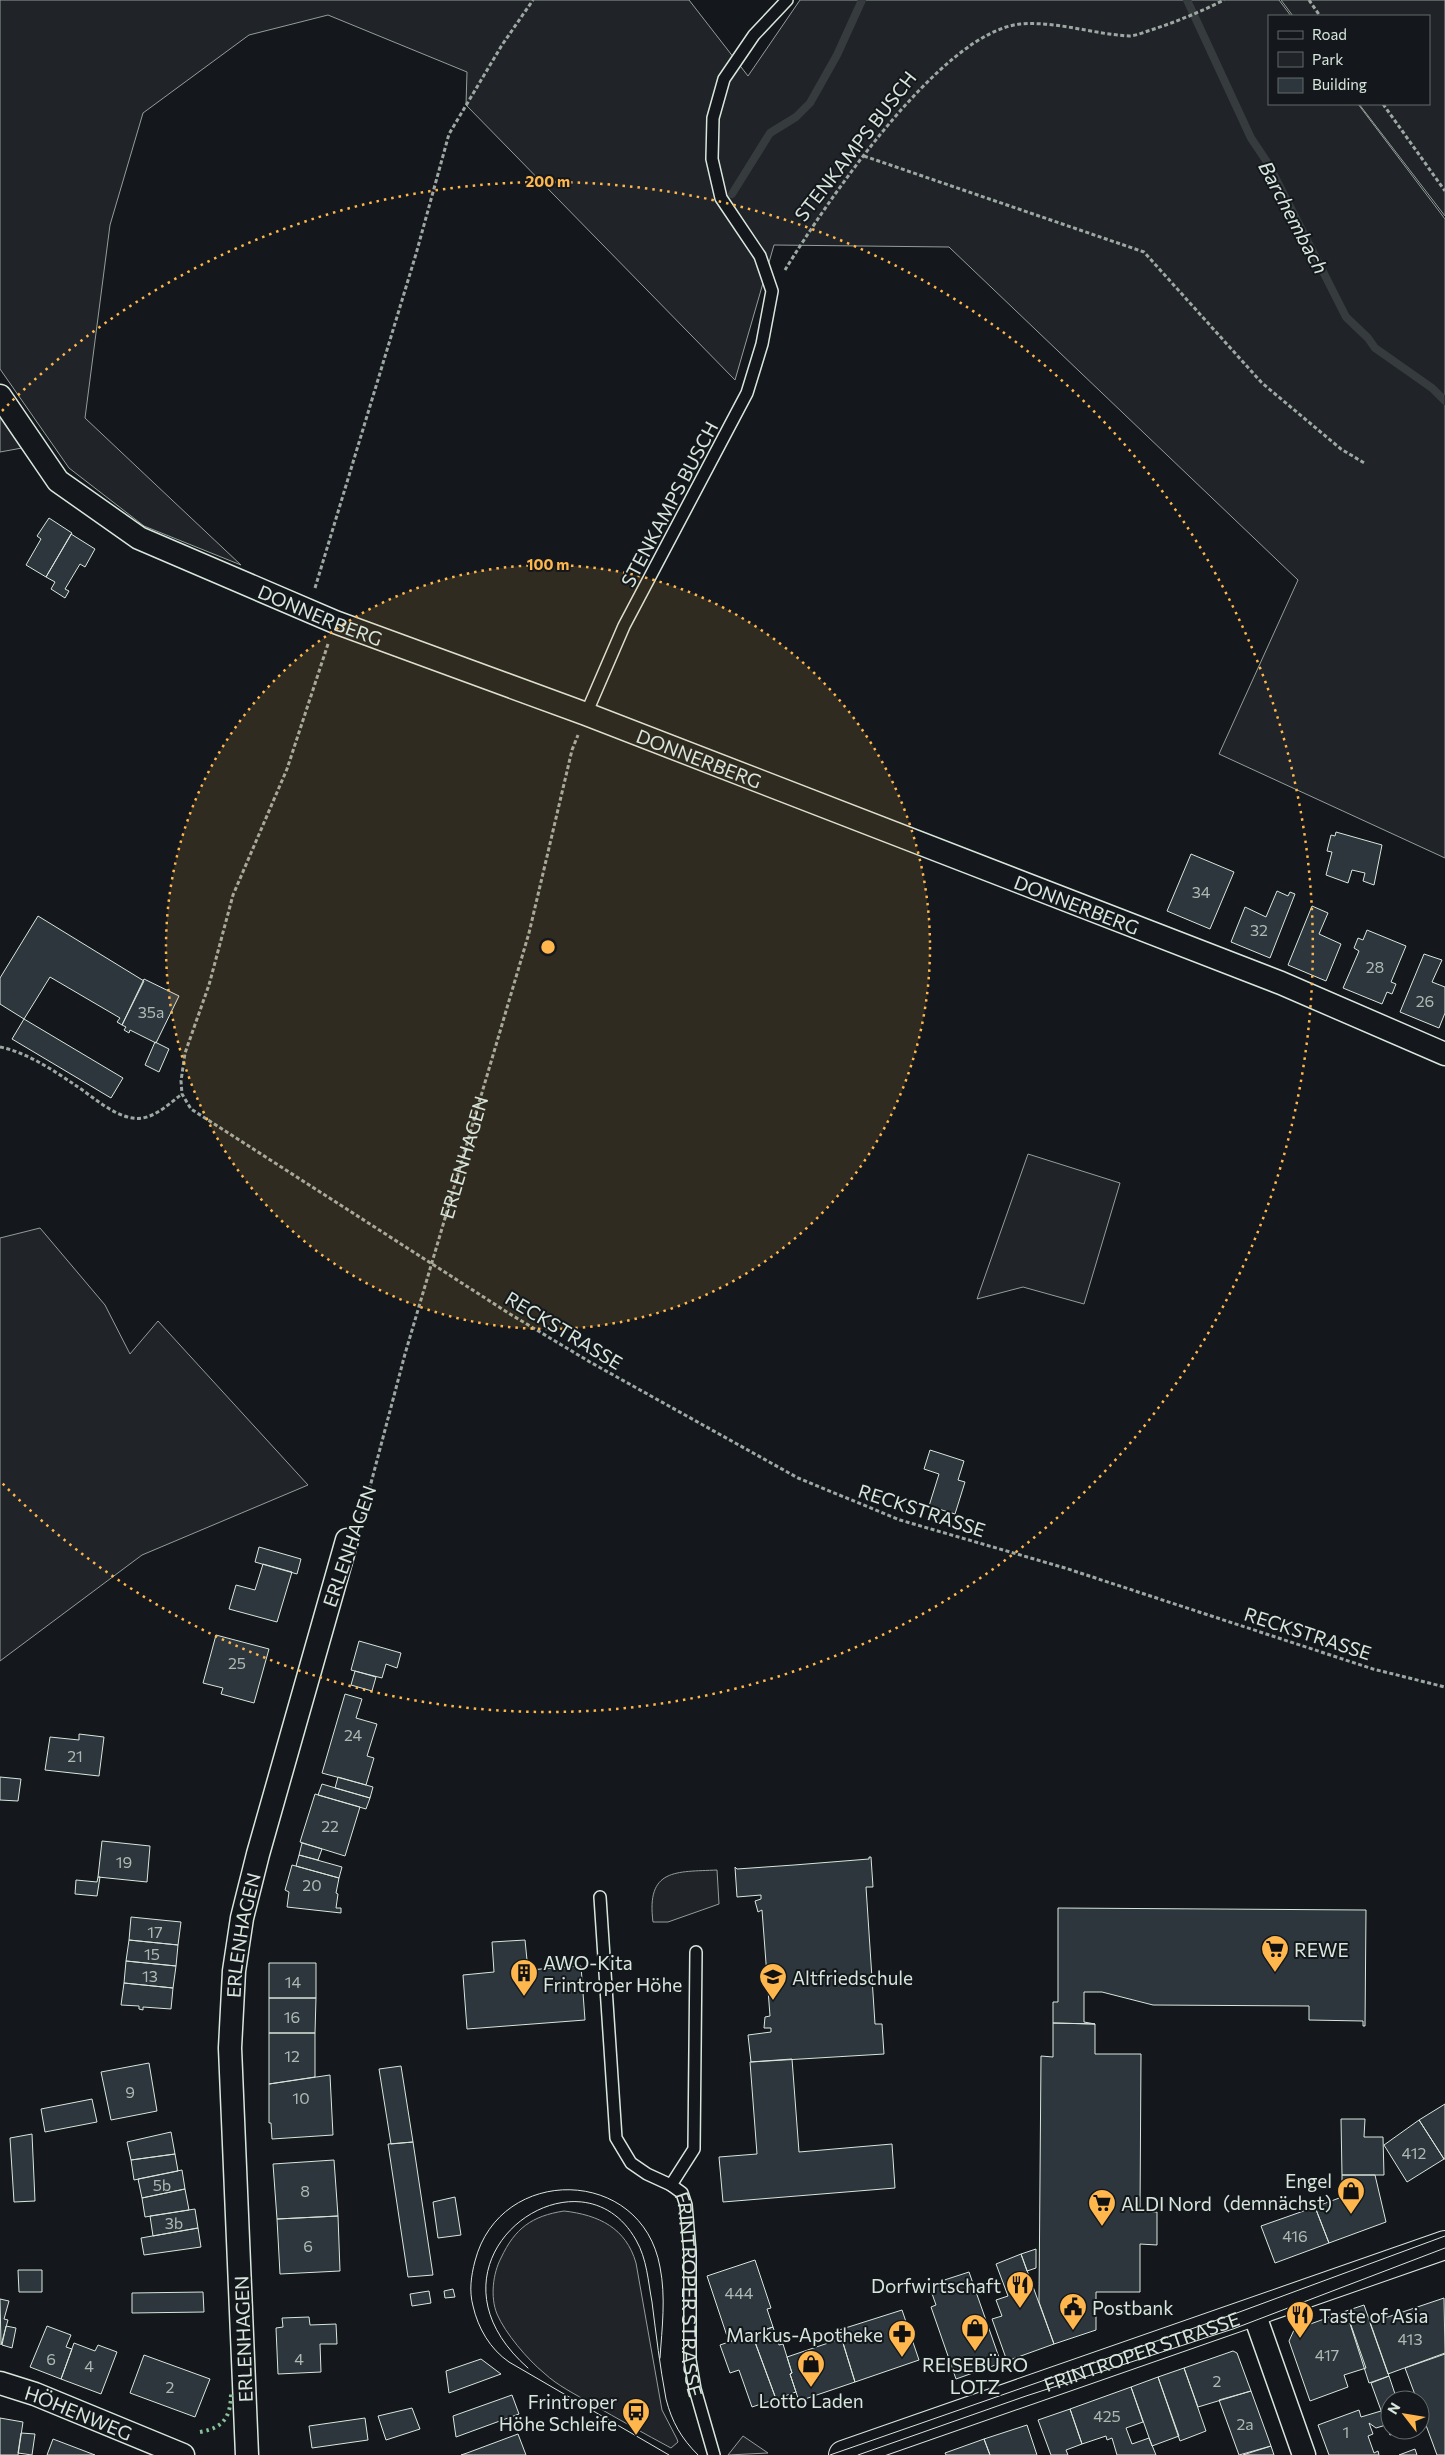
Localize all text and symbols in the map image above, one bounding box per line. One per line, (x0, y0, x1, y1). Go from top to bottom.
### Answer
legend (1268, 15, 1430, 105)
text: Road (1312, 25, 1347, 43)
text: Park (1312, 50, 1343, 68)
street label: STENKAMPS BUSCH (789, 66, 921, 226)
text: Building (1312, 75, 1367, 93)
water label: Barchembach (1254, 157, 1334, 277)
text: 200 m (526, 172, 570, 190)
street label: STENKAMPS BUSCH (616, 417, 722, 591)
text: 100 m (527, 555, 569, 573)
street label: DONNERBERG (255, 579, 386, 650)
street label: DONNERBERG (634, 723, 765, 792)
street label: DONNERBERG (1011, 869, 1143, 939)
house number: 34 (1192, 882, 1211, 901)
house number: 32 (1250, 920, 1268, 939)
centre of rings (539, 938, 557, 956)
house number: 28 (1366, 957, 1384, 976)
house number: 26 (1416, 991, 1434, 1010)
house number: 35a (138, 1002, 164, 1021)
street label: ERLENHAGEN (434, 1093, 492, 1221)
street label: RECKSTRASSE (501, 1286, 627, 1374)
street label: RECKSTRASSE (856, 1479, 988, 1541)
street label: ERLENHAGEN (317, 1482, 381, 1610)
street label: RECKSTRASSE (1242, 1602, 1374, 1664)
house number: 25 (228, 1653, 246, 1672)
house number: 24 (344, 1725, 362, 1744)
house number: 21 (67, 1746, 83, 1765)
house number: 22 (321, 1816, 339, 1835)
house number: 19 (116, 1852, 132, 1871)
street label: ERLENHAGEN (221, 1870, 264, 1998)
house number: 20 (302, 1875, 322, 1894)
house number: 17 (147, 1922, 163, 1941)
supermarket icon: REWE (1260, 1934, 1290, 1973)
place label: REWE (1294, 1938, 1349, 1961)
house number: 15 (144, 1944, 160, 1963)
place label: AWO-Kita Frintroper Höhe (543, 1951, 682, 1996)
building icon: AWO-Kita Frintroper Höhe (509, 1958, 539, 1997)
school or university icon: Altfriedschule (758, 1962, 788, 2001)
house number: 13 (142, 1966, 158, 1985)
place label: Altfriedschule (792, 1966, 913, 1989)
house number: 14 (285, 1972, 302, 1991)
house number: 16 (284, 2007, 300, 2026)
house number: 12 (284, 2046, 300, 2065)
house number: 9 (125, 2082, 135, 2101)
house number: 10 (292, 2088, 310, 2107)
house number: 412 (1402, 2143, 1427, 2162)
place label: Engel (demnächst) (1223, 2169, 1332, 2214)
house number: 5b (153, 2175, 171, 2194)
shop icon: Engel (demnächst) (1336, 2176, 1366, 2215)
house number: 8 (300, 2181, 310, 2200)
supermarket icon: ALDI Nord (1087, 2188, 1117, 2227)
street label: FRINTROPER STRASSE (671, 2189, 708, 2399)
place label: ALDI Nord (1121, 2192, 1212, 2215)
house number: 3b (165, 2213, 183, 2232)
house number: 416 (1282, 2226, 1308, 2245)
house number: 6 (303, 2236, 313, 2255)
restaurant icon: Dorfwirtschaft (1005, 2270, 1035, 2309)
place label: Dorfwirtschaft (871, 2274, 1001, 2297)
street label: ERLENHAGEN (229, 2275, 257, 2403)
house number: 444 (725, 2283, 754, 2302)
public building icon: Postbank (1058, 2292, 1088, 2331)
place label: Postbank (1092, 2296, 1174, 2319)
restaurant icon: Taste of Asia (1285, 2300, 1315, 2339)
place label: Taste of Asia (1319, 2304, 1428, 2327)
street label: FRINTROPER STRASSE (1041, 2306, 1242, 2396)
shop icon: REISEBÜRO LOTZ (960, 2313, 990, 2352)
pharmacy icon: Markus-Apotheke (887, 2319, 917, 2358)
place label: Markus-Apotheke (726, 2323, 883, 2346)
house number: 413 (1397, 2329, 1423, 2348)
house number: 417 (1315, 2345, 1339, 2364)
house number: 6 (46, 2349, 56, 2368)
house number: 4 (294, 2349, 304, 2368)
shop icon: Lotto Laden (796, 2349, 826, 2388)
place label: REISEBÜRO LOTZ (922, 2353, 1028, 2398)
house number: 4 (84, 2356, 94, 2375)
house number: 2 (1213, 2371, 1222, 2390)
house number: 2 (166, 2377, 175, 2396)
street label: HÖHENWEG (22, 2380, 136, 2444)
place label: Lotto Laden (758, 2389, 864, 2412)
place label: Frintroper Höhe Schleife (499, 2390, 617, 2435)
north arrow (1380, 2390, 1430, 2440)
bus stop icon: Frintroper Höhe Schleife (621, 2397, 651, 2436)
text: N (1383, 2399, 1403, 2417)
house number: 425 (1093, 2406, 1121, 2425)
house number: 2a (1236, 2414, 1254, 2433)
house number: 1 (1343, 2422, 1349, 2441)

